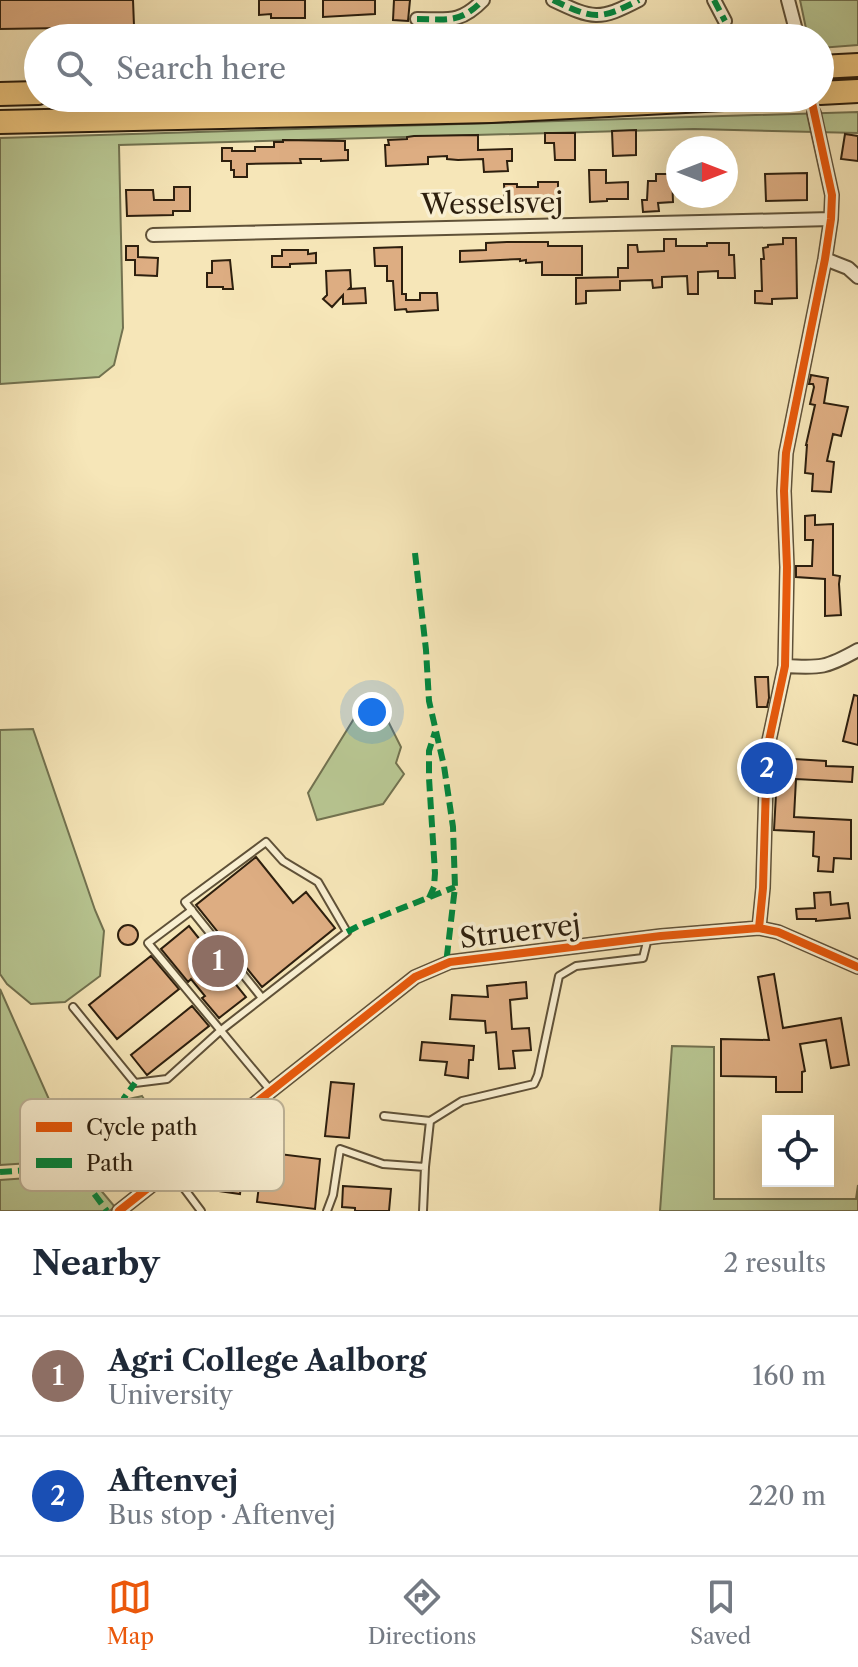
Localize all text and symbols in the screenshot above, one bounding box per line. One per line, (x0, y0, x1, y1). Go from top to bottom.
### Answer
search box (24, 24, 834, 112)
icon: search (52, 46, 96, 90)
text: Search here (116, 50, 286, 87)
north arrow (666, 136, 738, 208)
street label: Wesselsvej (420, 185, 563, 221)
your location (352, 692, 392, 732)
pin: 2 (741, 738, 793, 798)
street label: Struervej (458, 907, 582, 955)
pin: 1 (192, 931, 244, 991)
legend (20, 1099, 284, 1191)
text: Cycle path (86, 1114, 198, 1141)
map controls (762, 1115, 834, 1187)
button: locate (762, 1115, 834, 1187)
text: Path (86, 1150, 134, 1177)
text: Nearby (32, 1242, 160, 1284)
text: 2 results (723, 1247, 826, 1279)
text: Agri College Aalborg (108, 1342, 427, 1379)
text: 1 (52, 1360, 64, 1392)
text: 160 m (752, 1360, 826, 1392)
text: University (108, 1379, 233, 1411)
text: Aftenvej (108, 1462, 238, 1499)
text: 2 (50, 1480, 66, 1512)
text: 220 m (748, 1480, 826, 1512)
text: Bus stop · Aftenvej (108, 1499, 336, 1531)
tab: Map (107, 1575, 154, 1650)
tab: Directions (368, 1575, 476, 1650)
tab: Saved (690, 1575, 751, 1650)

